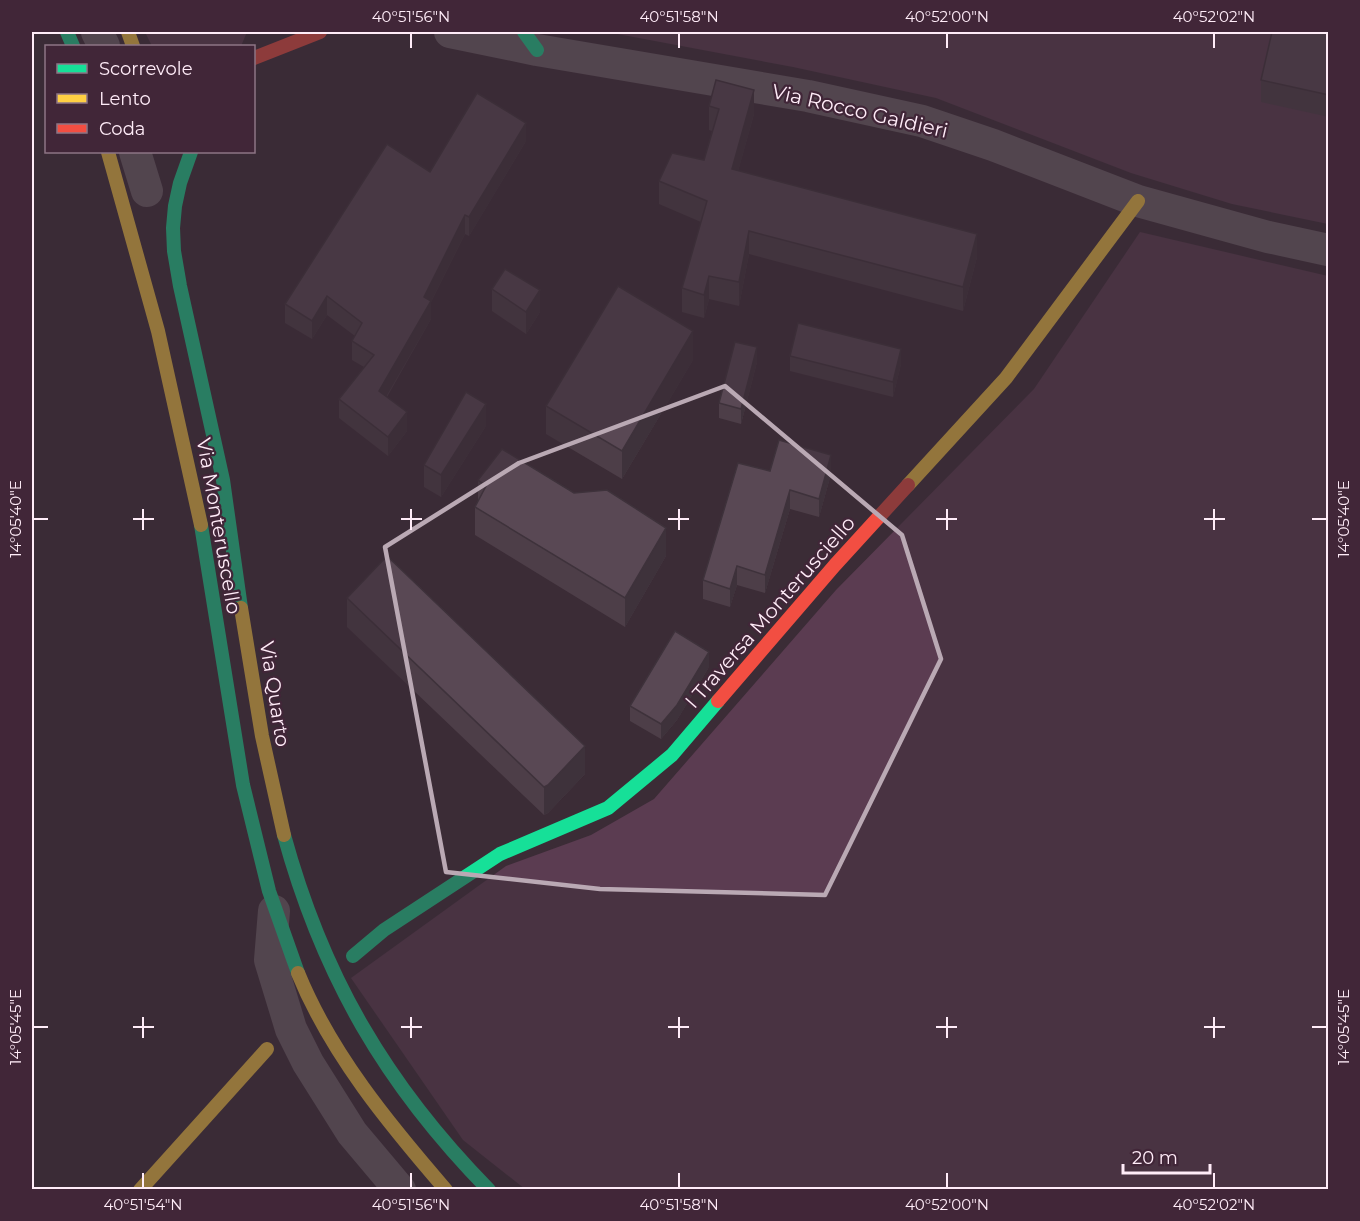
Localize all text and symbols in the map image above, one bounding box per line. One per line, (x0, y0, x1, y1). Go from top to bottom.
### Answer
text: 40°51'56"N (372, 7, 450, 26)
text: 40°51'58"N (639, 7, 719, 26)
text: 40°52'00"N (905, 7, 989, 26)
text: 40°52'02"N (1173, 7, 1255, 26)
legend (45, 45, 255, 153)
text: Scorrevole (99, 58, 193, 80)
street label: Via Rocco Galdieri (770, 79, 950, 143)
text: Lento (99, 88, 151, 110)
text: Coda (99, 118, 145, 140)
street label: Via Monteruscello (192, 436, 246, 616)
text: 14°05'40"E (6, 480, 25, 558)
text: 14°05'40"E (1334, 480, 1353, 558)
street label: I Traversa Monterusciello (680, 511, 860, 713)
street label: Via Quarto (255, 639, 295, 749)
text: 14°05'45"E (6, 989, 25, 1065)
text: 14°05'45"E (1334, 989, 1353, 1065)
scale bar (1123, 1137, 1210, 1175)
text: 20 m (1132, 1147, 1178, 1169)
text: 40°51'54"N (103, 1195, 183, 1214)
text: 40°51'56"N (372, 1195, 450, 1214)
text: 40°51'58"N (639, 1195, 719, 1214)
text: 40°52'00"N (905, 1195, 989, 1214)
text: 40°52'02"N (1173, 1195, 1255, 1214)

